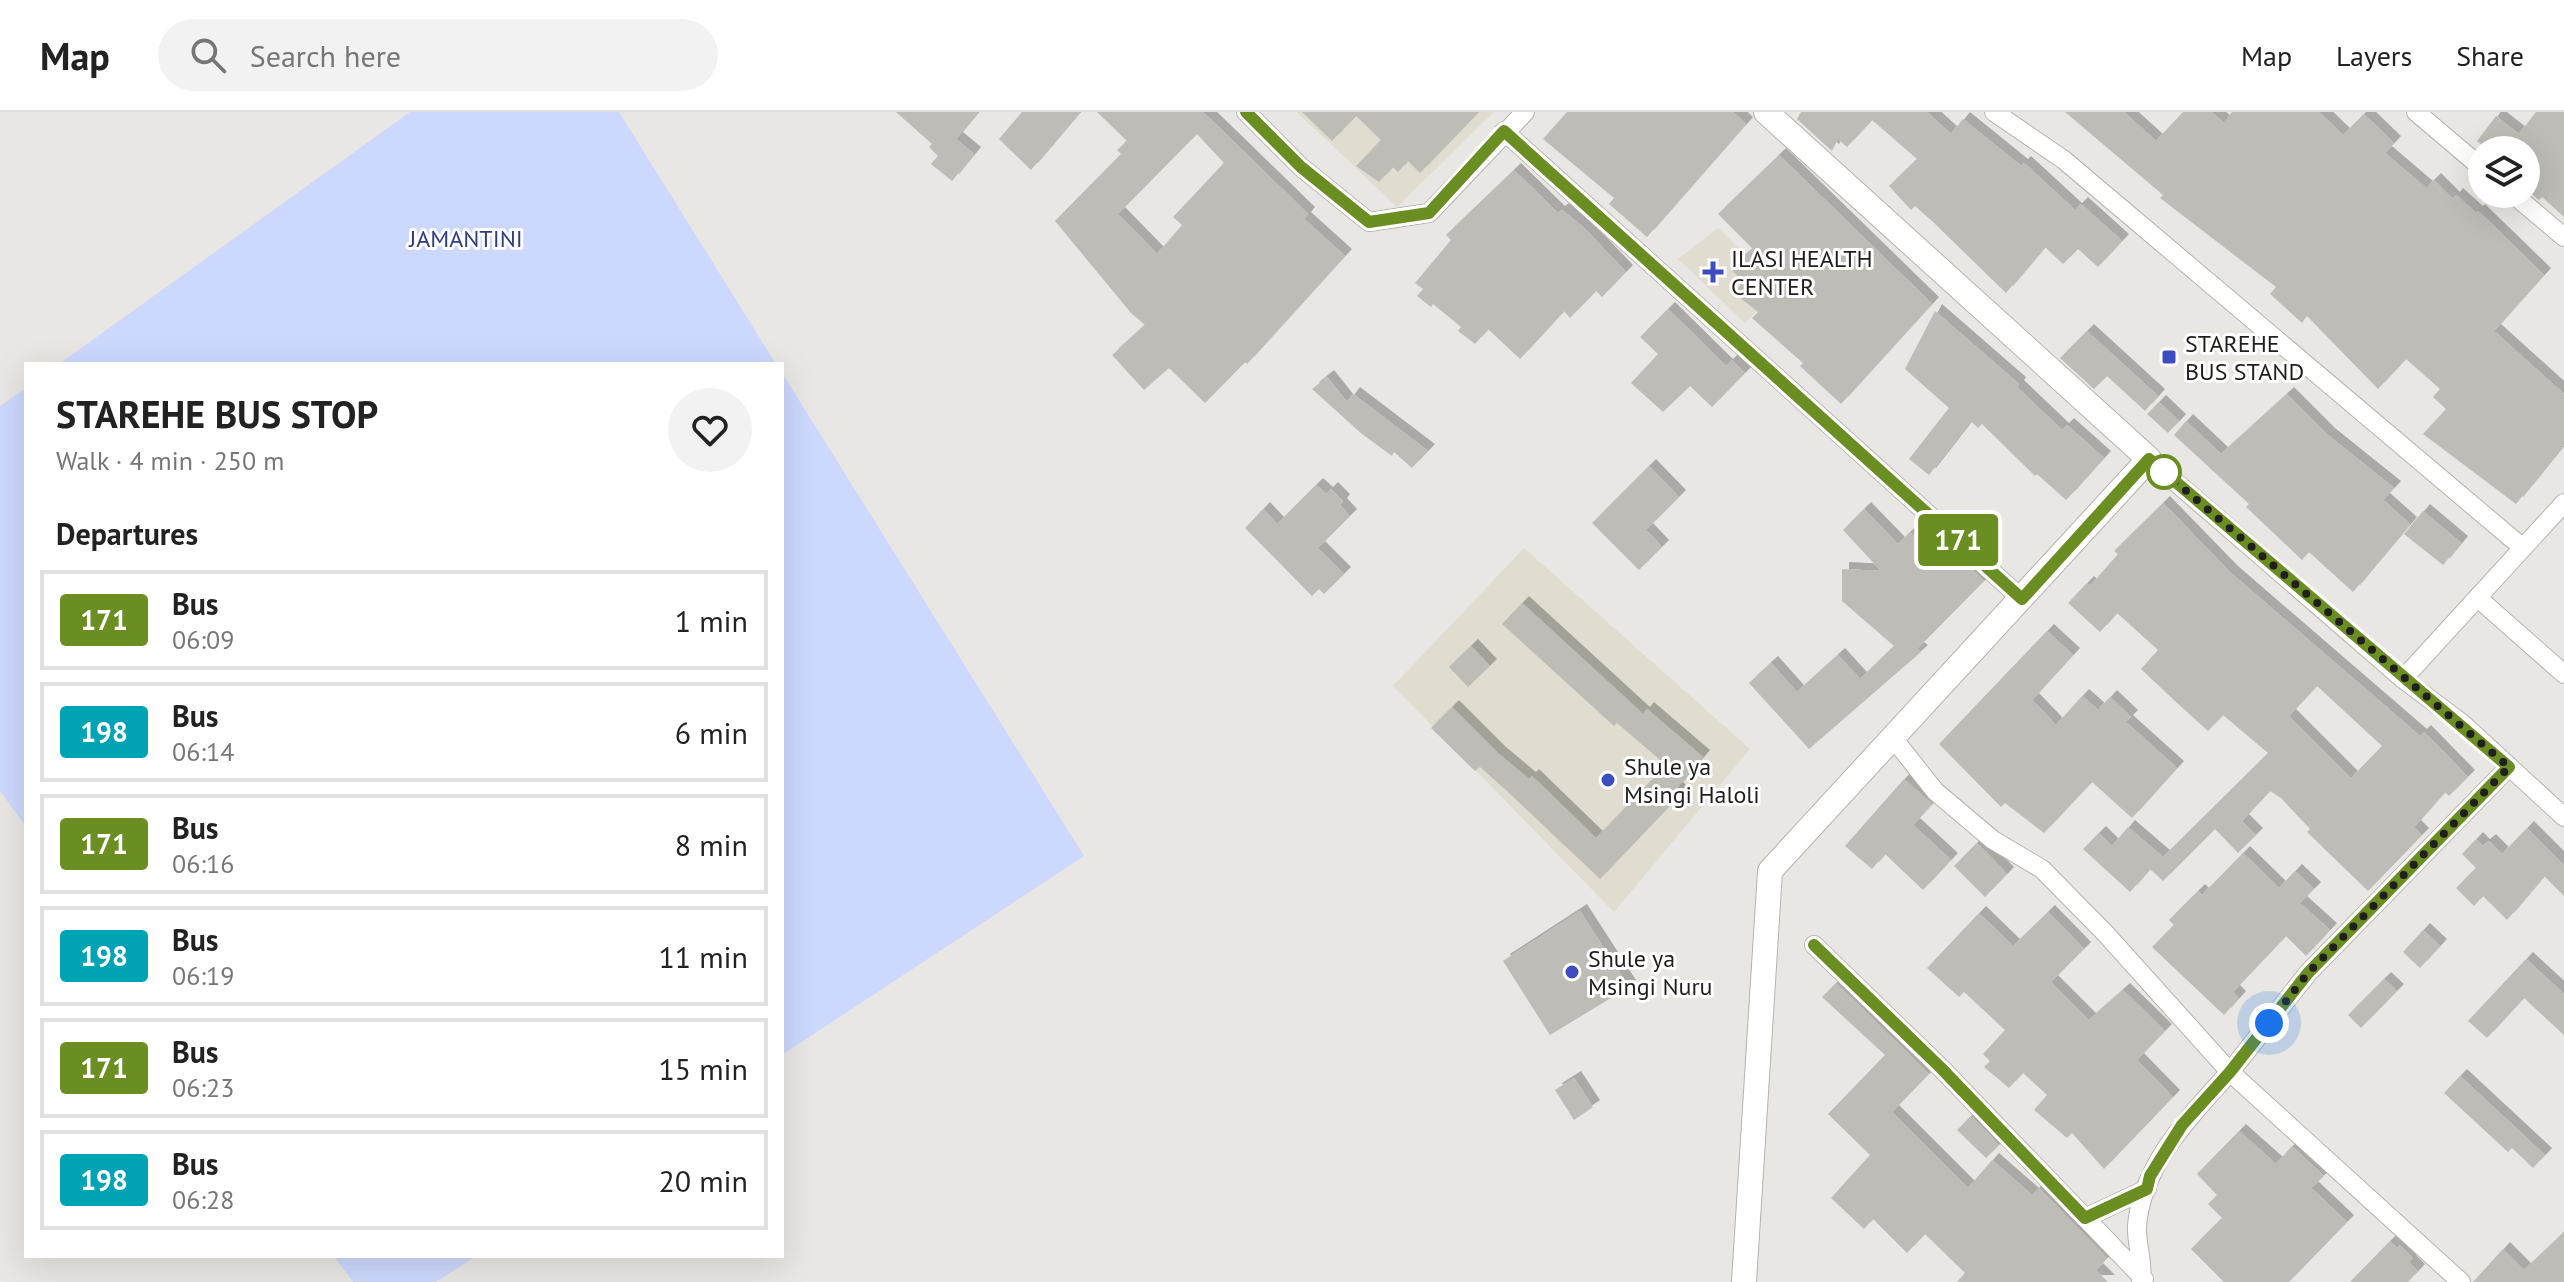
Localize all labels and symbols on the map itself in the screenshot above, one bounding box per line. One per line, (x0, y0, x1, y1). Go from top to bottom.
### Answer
park label: JAMANTINI (408, 223, 523, 254)
place label: ILASI HEALTH CENTER (1731, 243, 1873, 302)
marker: ILASI HEALTH CENTER (1702, 261, 1724, 283)
place label: STAREHE BUS STAND (2185, 328, 2304, 387)
marker: STAREHE BUS STAND (2160, 348, 2178, 366)
unlabelled marker (2147, 455, 2181, 489)
line badge: 171 (1912, 514, 2004, 566)
place label: Shule ya Msingi Haloli (1624, 751, 1760, 810)
marker: Shule ya Msingi Haloli (1599, 771, 1617, 789)
place label: Shule ya Msingi Nuru (1588, 943, 1713, 1002)
marker: Shule ya Msingi Nuru (1563, 963, 1581, 981)
your location (2249, 1003, 2289, 1043)

